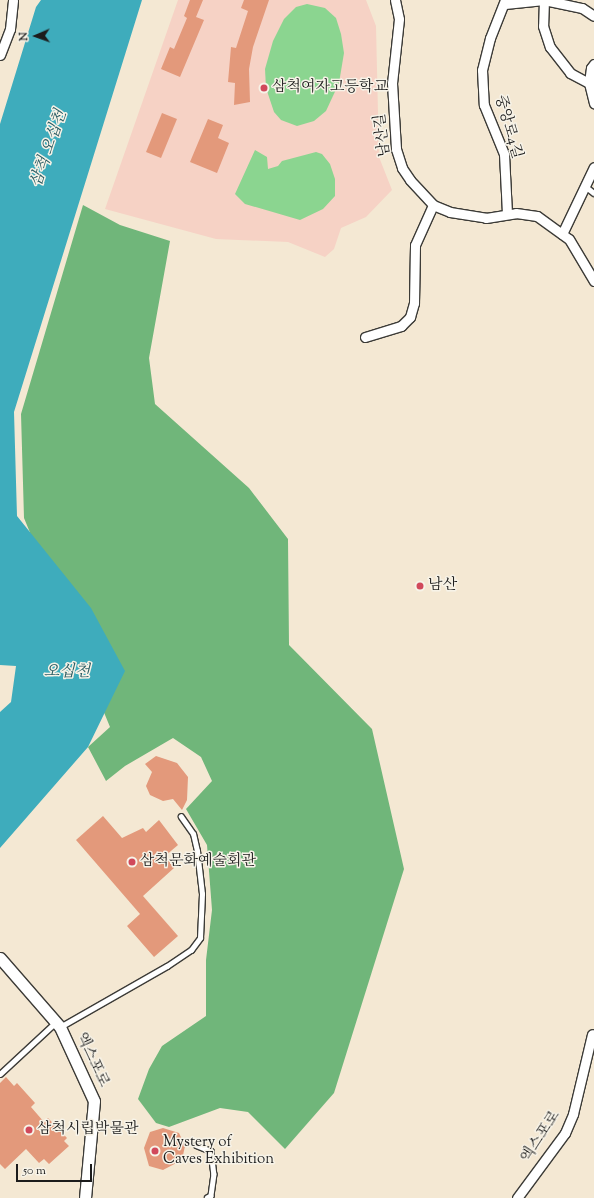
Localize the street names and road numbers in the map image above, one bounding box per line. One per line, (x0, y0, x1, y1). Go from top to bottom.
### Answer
street label: 중앙로4길 (490, 93, 526, 161)
street label: 남산길 (371, 112, 395, 158)
street label: 엑스포로 (72, 1030, 112, 1090)
street label: 엑스포로 (518, 1108, 564, 1166)

